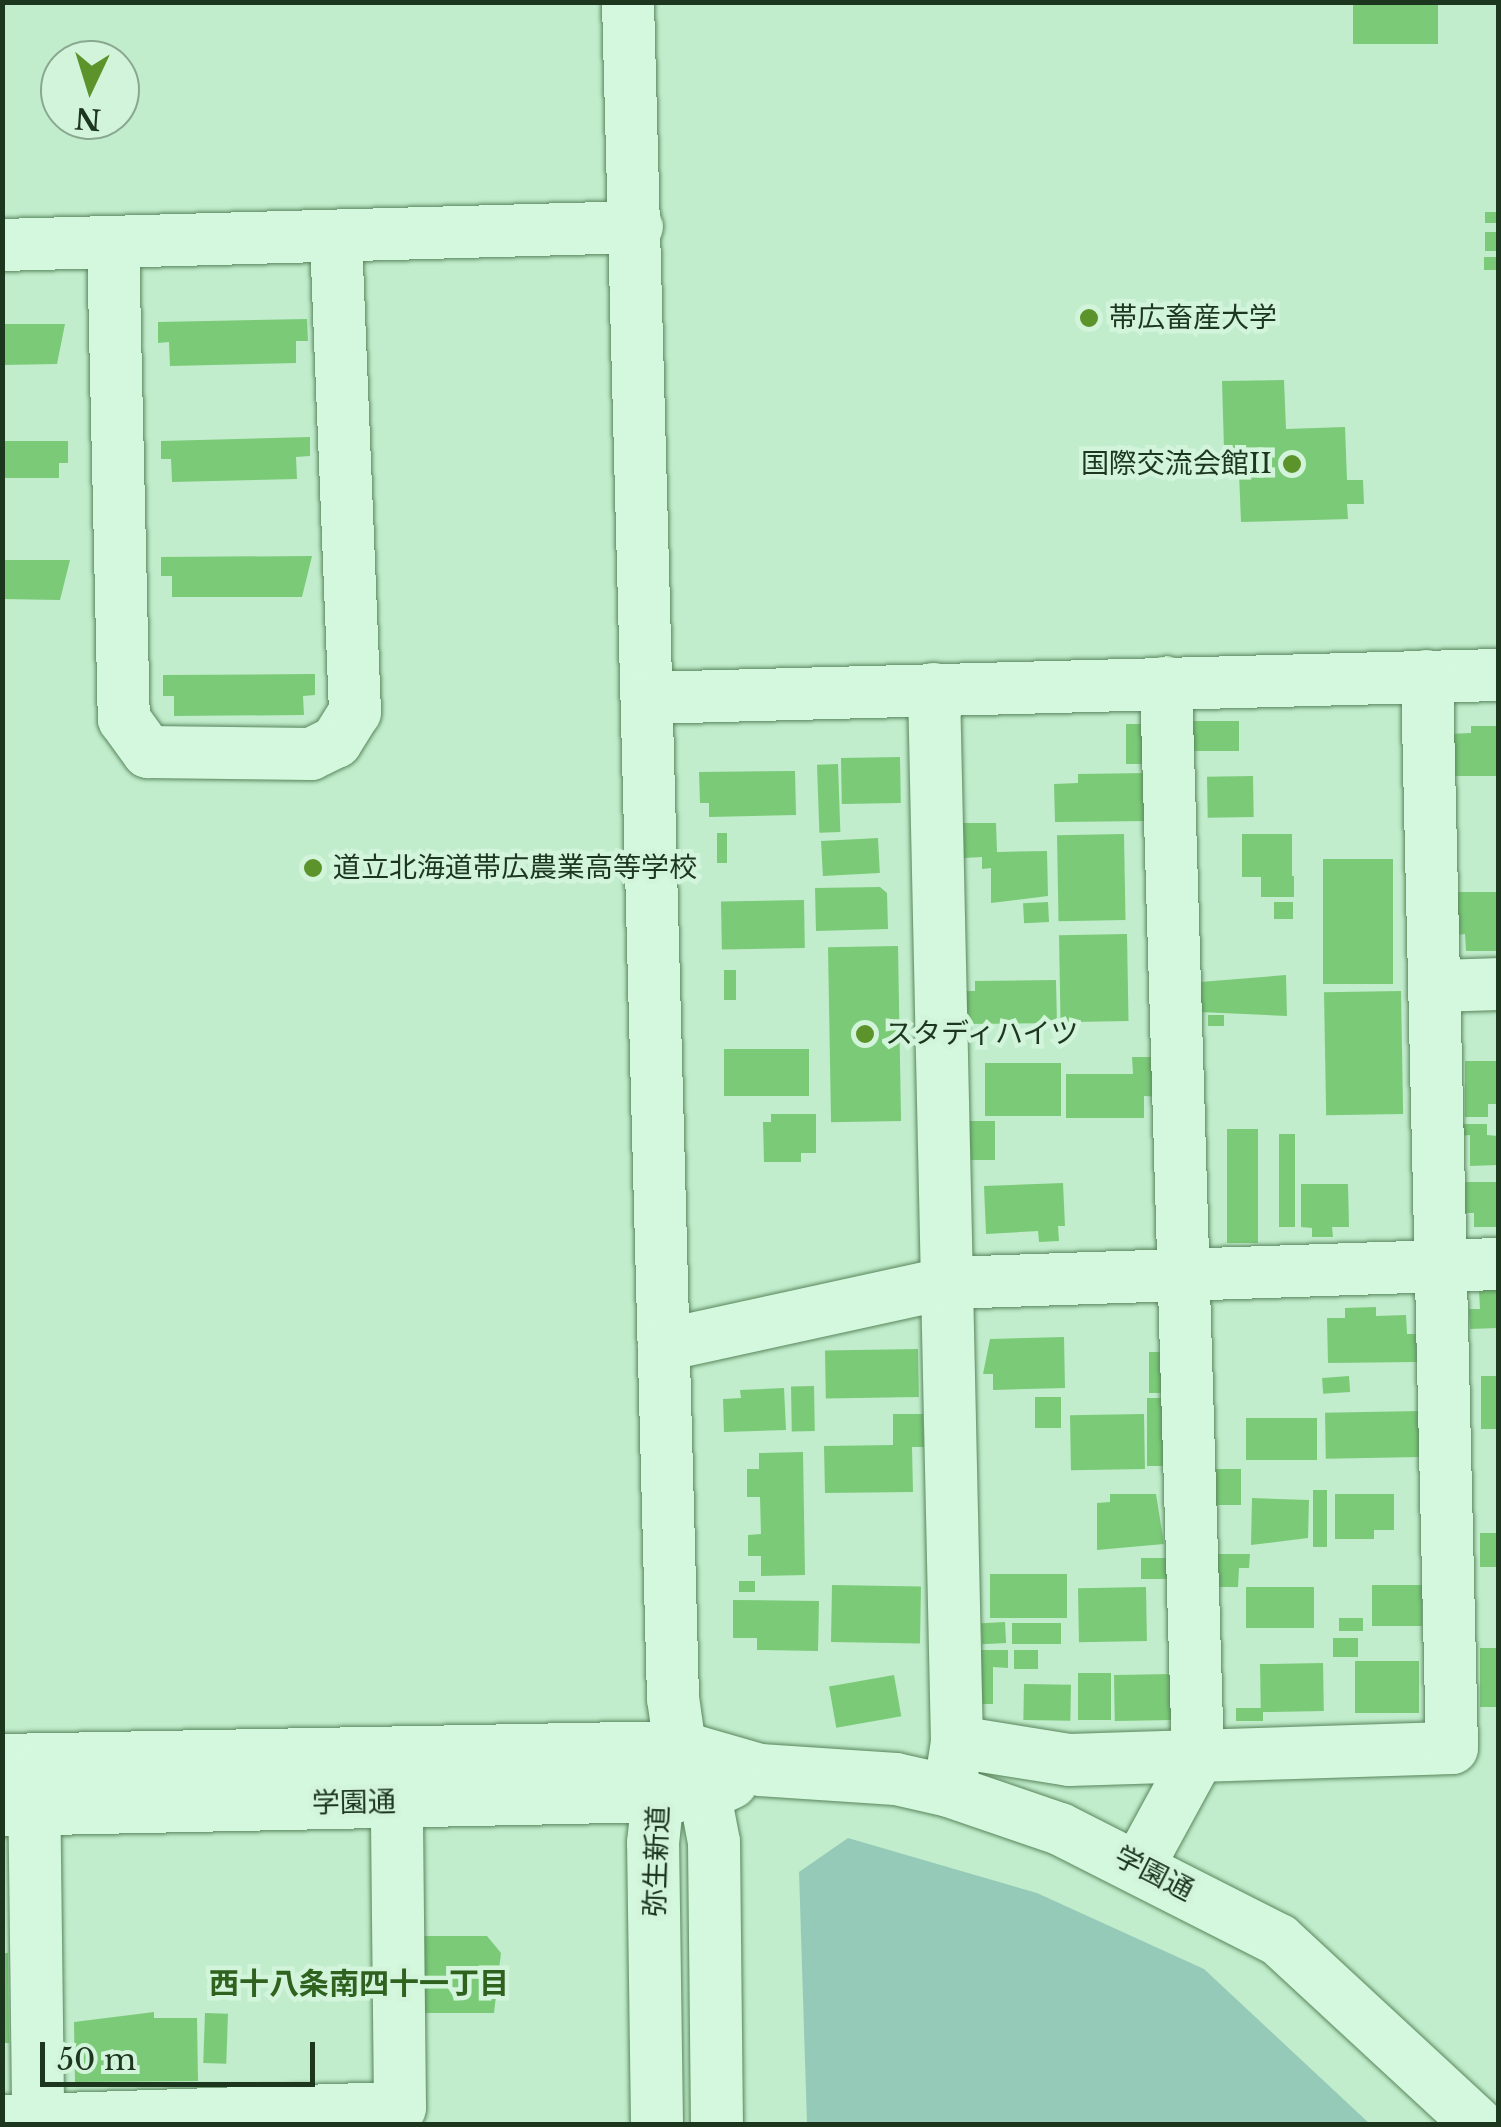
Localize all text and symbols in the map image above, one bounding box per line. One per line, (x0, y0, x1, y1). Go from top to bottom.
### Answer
north arrow (40, 40, 140, 140)
text: N (74, 100, 102, 137)
place label: 帯広畜産大学 (1109, 301, 1277, 335)
marker: 帯広畜産大学 (1078, 307, 1100, 329)
place label: 国際交流会館II (1081, 447, 1272, 481)
marker: 国際交流会館II (1281, 453, 1303, 475)
place label: 道立北海道帯広農業高等学校 (333, 851, 697, 885)
marker: 道立北海道帯広農業高等学校 (302, 857, 324, 879)
place label: スタディハイツ (885, 1017, 1081, 1051)
marker: スタディハイツ (854, 1023, 876, 1045)
street label: 学園通 (312, 1785, 396, 1821)
street label: 弥生新道 (638, 1804, 676, 1918)
street label: 学園通 (1109, 1840, 1199, 1908)
district label: 西十八条南四十一丁目 (209, 1966, 509, 2002)
scale bar (45, 2022, 320, 2084)
text: 50 m (57, 2041, 136, 2078)

